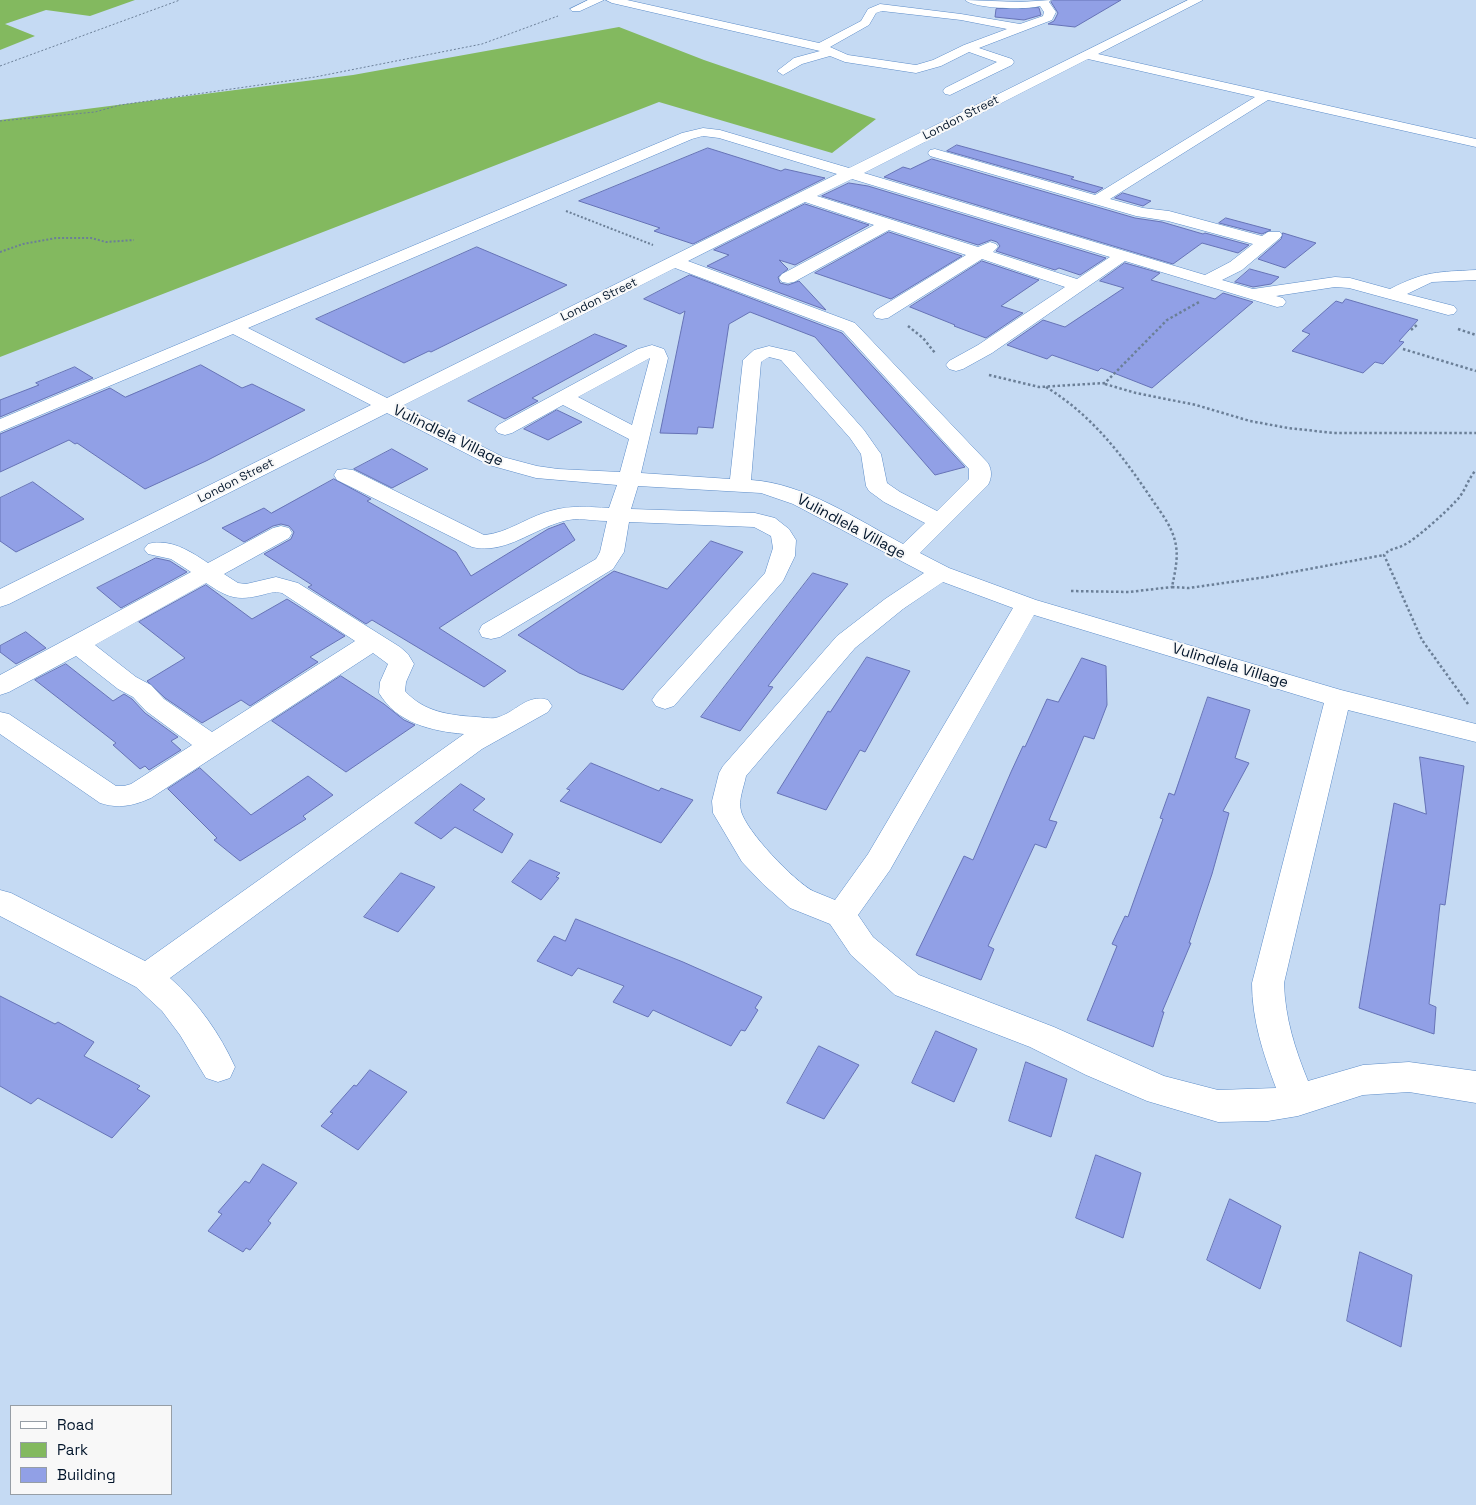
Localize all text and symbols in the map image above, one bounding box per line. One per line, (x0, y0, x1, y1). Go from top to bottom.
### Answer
street label: London Street (921, 93, 1001, 143)
street label: London Street (558, 275, 640, 325)
street label: Vulindlela Village (390, 402, 506, 470)
street label: London Street (196, 456, 276, 506)
street label: Vulindlela Village (794, 491, 908, 563)
street label: Vulindlela Village (1170, 640, 1290, 692)
legend (10, 1405, 172, 1495)
text: Road (57, 1415, 94, 1434)
text: Park (57, 1440, 88, 1459)
text: Building (57, 1465, 116, 1484)

